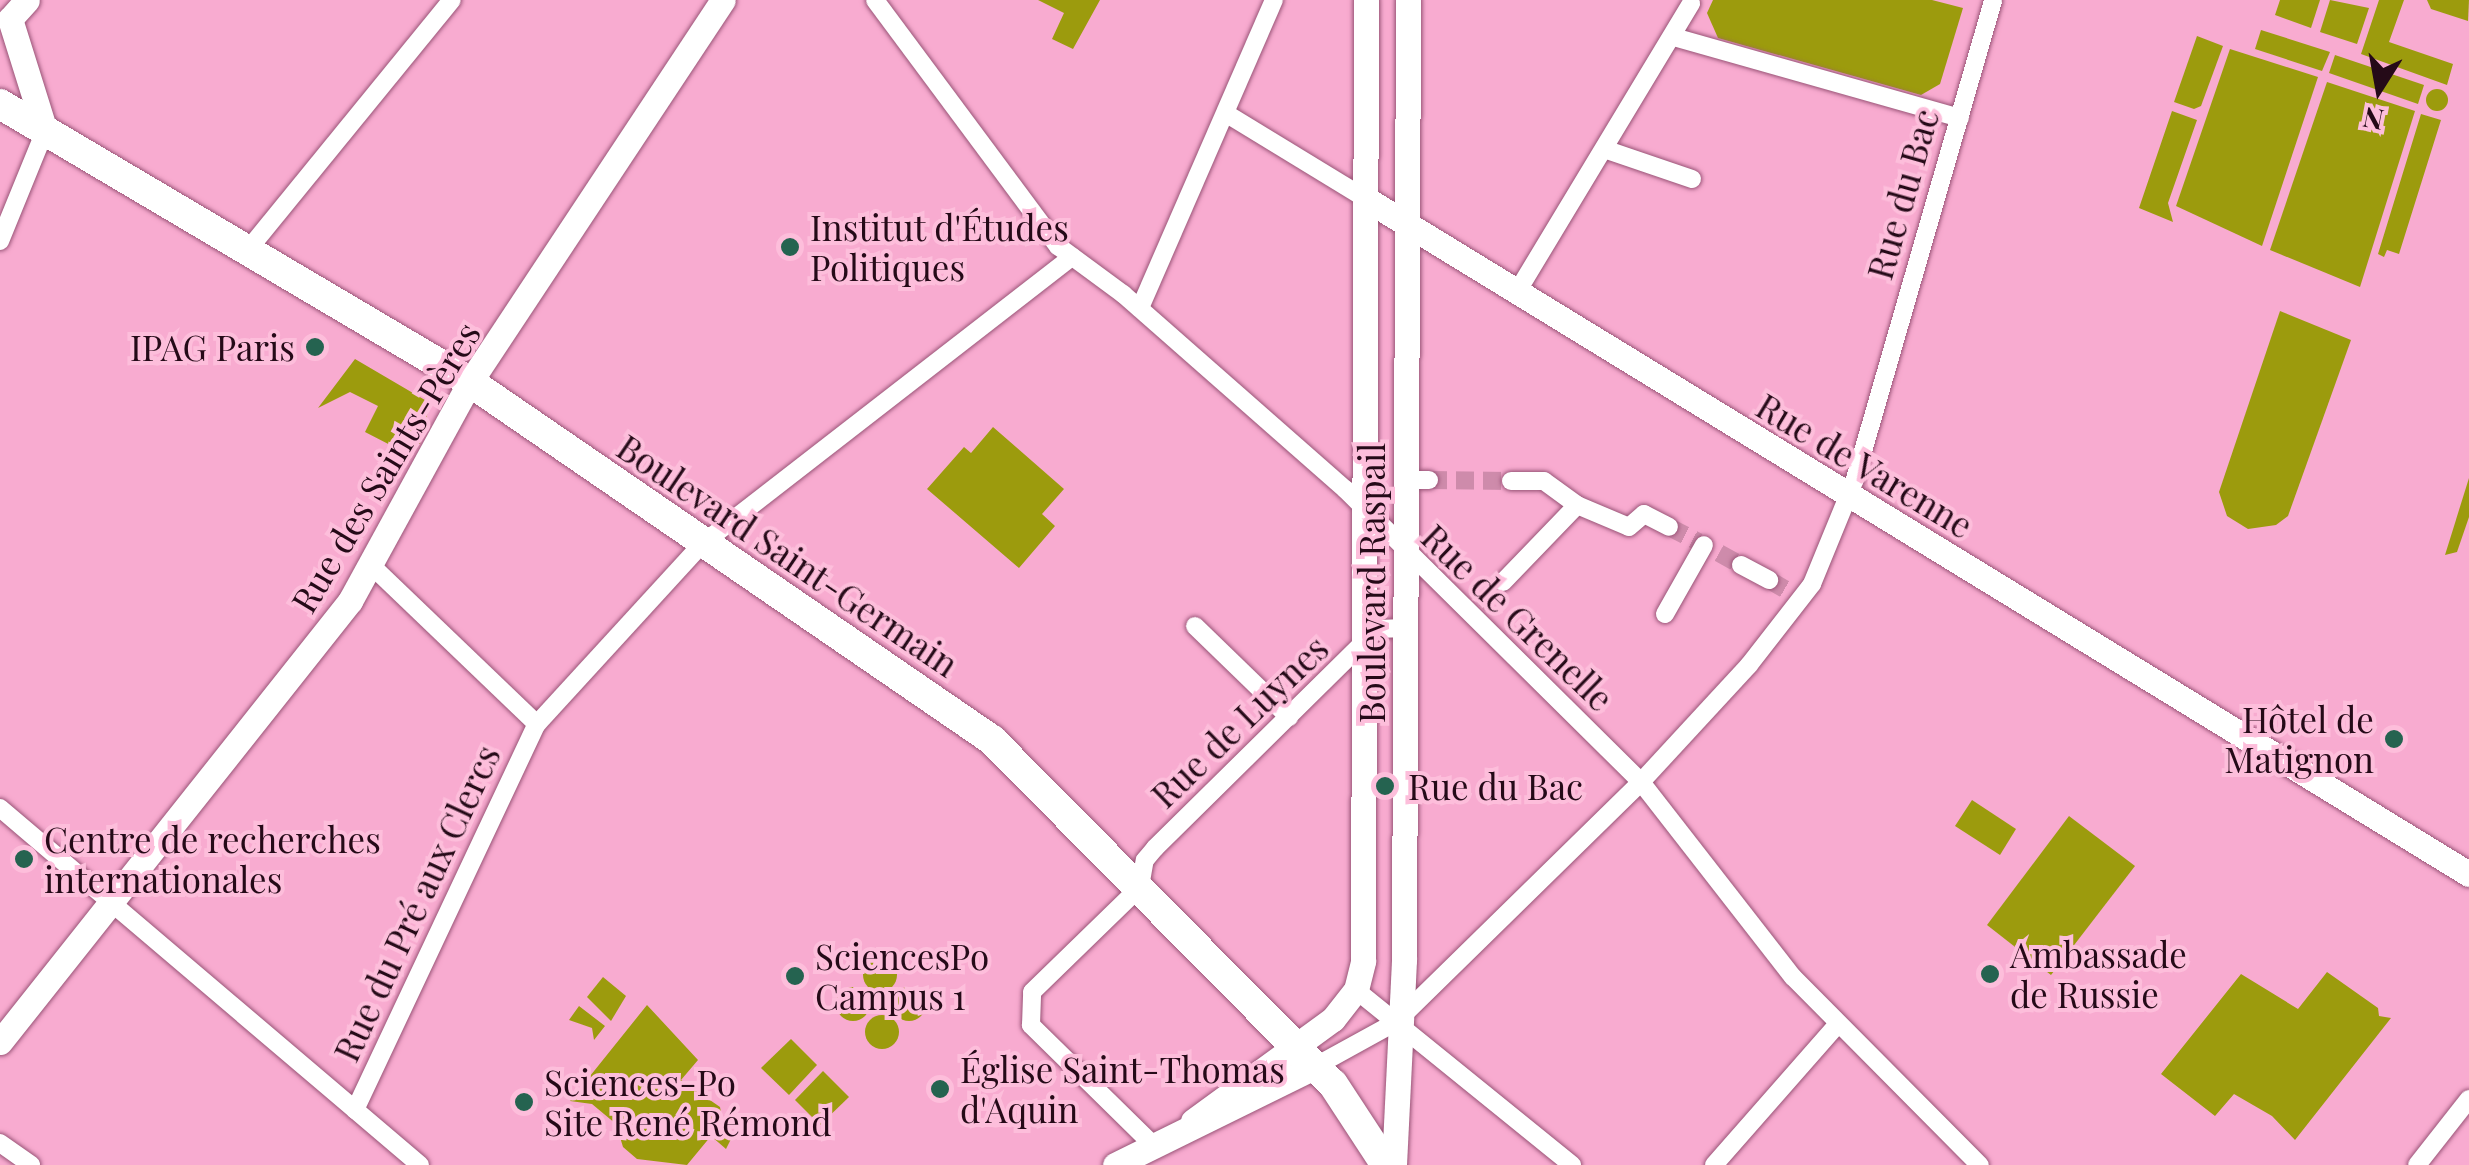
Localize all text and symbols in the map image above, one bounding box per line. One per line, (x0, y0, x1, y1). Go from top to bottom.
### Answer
north arrow (2329, 40, 2429, 140)
text: N (2360, 100, 2387, 140)
street label: Rue du Bac (1858, 104, 1946, 284)
place label: Institut d'Études Politiques (810, 206, 1070, 288)
marker: Institut d'Études Politiques (779, 236, 801, 258)
street label: Rue des Saints-Pères (282, 314, 488, 620)
place label: IPAG Paris (130, 326, 295, 368)
marker: IPAG Paris (304, 336, 326, 358)
street label: Rue de Varenne (1749, 384, 1981, 546)
street label: Boulevard Saint-Germain (610, 425, 966, 685)
street label: Boulevard Raspail (1350, 443, 1392, 723)
street label: Rue de Grenelle (1414, 515, 1622, 719)
street label: Rue de Luynes (1142, 626, 1336, 816)
place label: Hôtel de Matignon (2224, 698, 2374, 780)
marker: Hôtel de Matignon (2383, 728, 2405, 750)
street label: Rue du Pré aux Clercs (324, 738, 508, 1068)
place label: Rue du Bac (1408, 765, 1583, 807)
marker: Rue du Bac (1372, 773, 1398, 799)
place label: Centre de recherches internationales (44, 818, 381, 900)
marker: Centre de recherches internationales (13, 848, 35, 870)
place label: Ambassade de Russie (2010, 933, 2187, 1015)
place label: SciencesPo Campus 1 (815, 935, 989, 1017)
marker: Ambassade de Russie (1979, 963, 2001, 985)
marker: SciencesPo Campus 1 (784, 965, 806, 987)
place label: Église Saint-Thomas d'Aquin (960, 1048, 1285, 1130)
place label: Sciences-Po Site René Rémond (544, 1061, 832, 1143)
marker: Église Saint-Thomas d'Aquin (929, 1078, 951, 1100)
marker: Sciences-Po Site René Rémond (513, 1091, 535, 1113)

